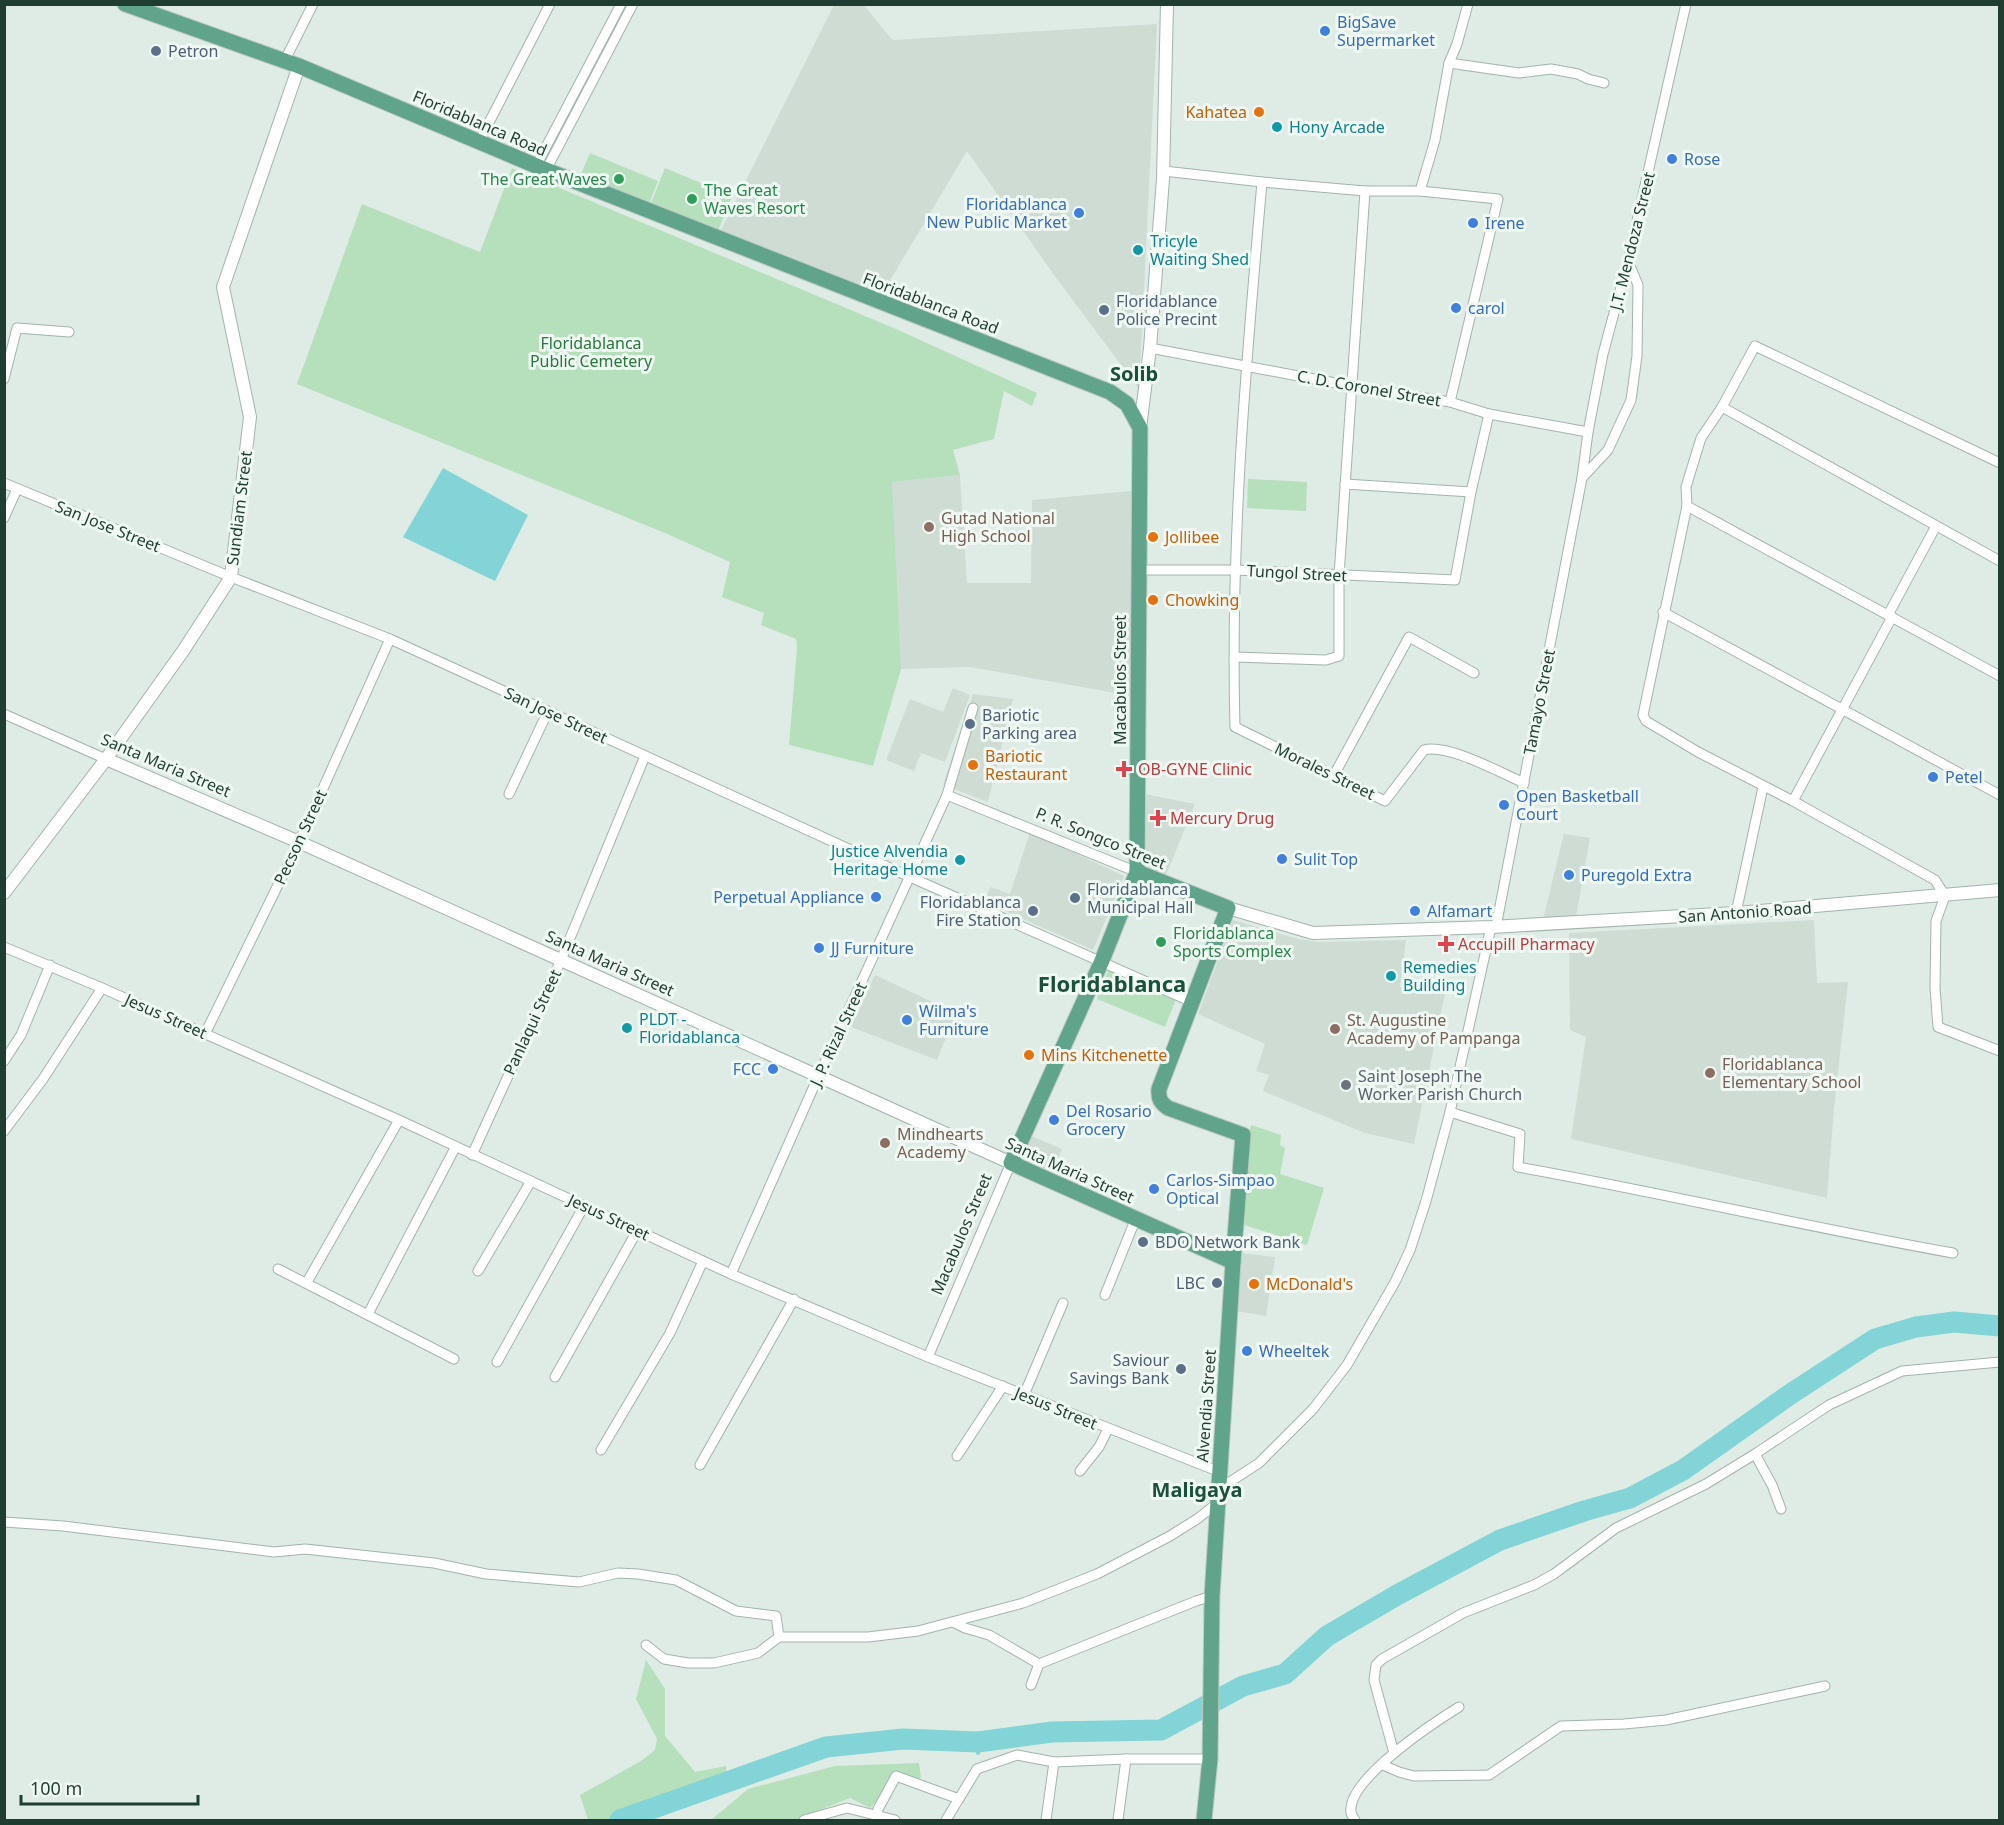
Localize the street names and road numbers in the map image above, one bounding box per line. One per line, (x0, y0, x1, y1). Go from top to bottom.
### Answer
street label: Floridablanca Road (410, 85, 550, 161)
street label: J.T. Mendoza Street (1604, 169, 1660, 315)
street label: Floridablanca Road (860, 267, 1002, 339)
street label: C. D. Coronel Street (1295, 365, 1443, 412)
street label: Sundiam Street (221, 449, 257, 567)
street label: San Jose Street (52, 495, 164, 557)
street label: Tungol Street (1246, 559, 1348, 587)
street label: Macabulos Street (1109, 615, 1131, 745)
street label: Tamayo Street (1518, 647, 1560, 757)
street label: San Jose Street (501, 681, 611, 749)
street label: Santa Maria Street (98, 728, 234, 802)
street label: Morales Street (1271, 737, 1379, 805)
street label: Pecson Street (268, 786, 332, 888)
street label: P. R. Songco Street (1033, 802, 1170, 874)
street label: San Antonio Road (1678, 896, 1812, 928)
street label: Santa Maria Street (542, 925, 678, 1001)
street label: Panlaqui Street (498, 965, 566, 1078)
street label: J. P. Rizal Street (803, 978, 872, 1091)
street label: Jesus Street (120, 987, 211, 1044)
street label: Santa Maria Street (1002, 1132, 1138, 1208)
street label: Macabulos Street (925, 1170, 997, 1298)
street label: Jesus Street (563, 1188, 653, 1246)
street label: Alvendia Street (1191, 1349, 1221, 1463)
street label: Jesus Street (1009, 1381, 1101, 1435)

